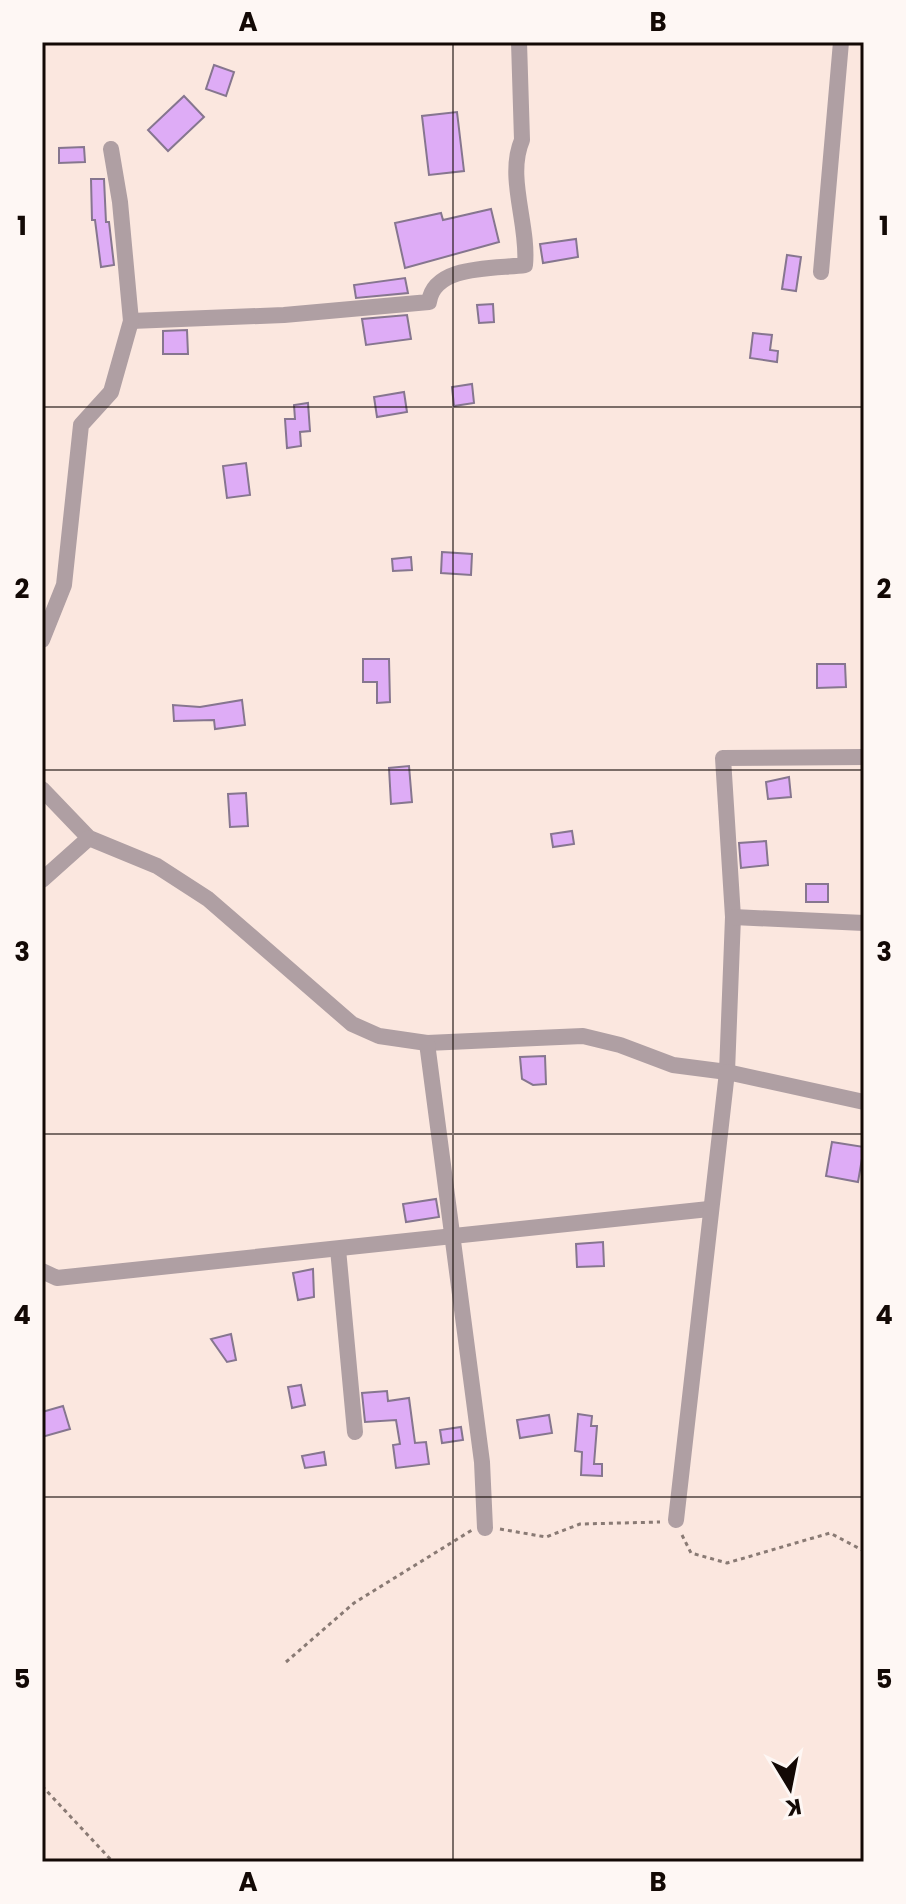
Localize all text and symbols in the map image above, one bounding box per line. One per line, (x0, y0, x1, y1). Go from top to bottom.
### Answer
text: A (238, 4, 258, 40)
text: B (649, 4, 667, 40)
text: 1 (17, 208, 27, 244)
text: 1 (879, 208, 889, 244)
text: 2 (15, 571, 30, 607)
text: 2 (877, 571, 892, 607)
text: 3 (14, 934, 30, 970)
text: 3 (876, 934, 892, 970)
text: 4 (13, 1297, 31, 1333)
text: 4 (875, 1297, 893, 1333)
text: 5 (14, 1661, 30, 1697)
text: 5 (876, 1661, 892, 1697)
north arrow (750, 1748, 830, 1828)
text: K (783, 1791, 804, 1824)
text: A (238, 1864, 258, 1900)
text: B (649, 1864, 667, 1900)

